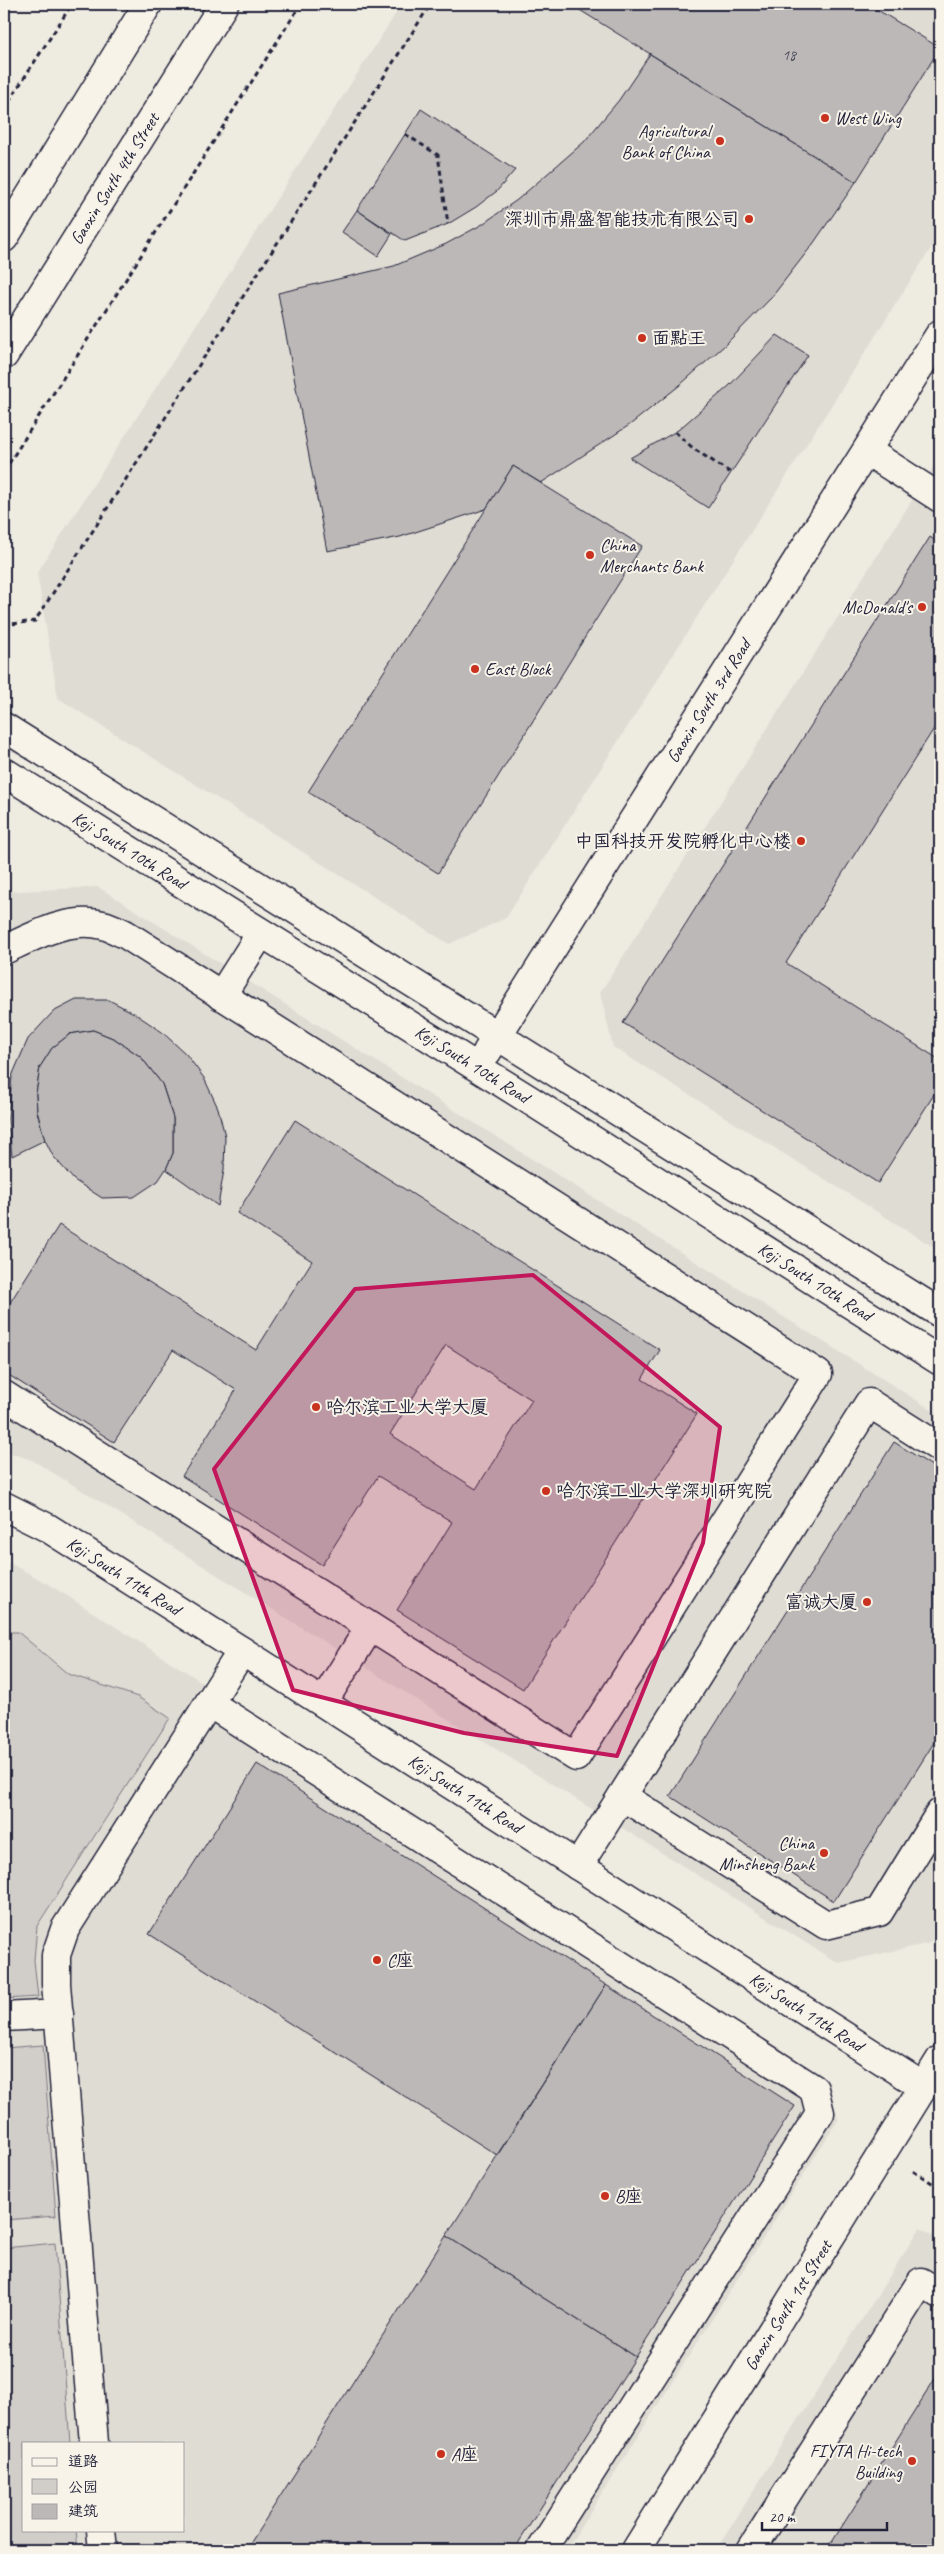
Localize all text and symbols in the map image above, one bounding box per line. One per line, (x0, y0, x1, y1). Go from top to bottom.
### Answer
house number: 18 (782, 46, 797, 65)
street label: Gaoxin South 4th Street (65, 107, 165, 249)
place label: West Wing (835, 107, 903, 129)
marker: West Wing (819, 112, 831, 124)
place label: Agricultural Bank of China (622, 120, 713, 163)
marker: Agricultural Bank of China (714, 135, 726, 147)
place label: 深圳市鼎盛智能技术有限公司 (505, 208, 739, 230)
marker: 深圳市鼎盛智能技术有限公司 (743, 213, 755, 225)
place label: 面點王 (652, 327, 706, 349)
marker: 面點王 (636, 332, 648, 344)
place label: China Merchants Bank (600, 534, 704, 577)
marker: China Merchants Bank (584, 549, 596, 561)
place label: McDonald's (842, 596, 914, 618)
marker: McDonald's (916, 601, 928, 613)
street label: Gaoxin South 3rd Road (661, 633, 757, 767)
place label: East Block (485, 658, 552, 680)
marker: East Block (469, 663, 481, 675)
street label: Keji South 10th Road (68, 806, 193, 896)
place label: 中国科技开发院孵化中心楼 (575, 830, 791, 852)
marker: 中国科技开发院孵化中心楼 (795, 835, 807, 847)
street label: Keji South 10th Road (411, 1020, 536, 1110)
street label: Keji South 10th Road (754, 1237, 879, 1328)
place label: 哈尔滨工业大学大厦 (326, 1396, 488, 1418)
marker: 哈尔滨工业大学大厦 (310, 1401, 322, 1413)
place label: 哈尔滨工业大学深圳研究院 (556, 1480, 772, 1502)
marker: 哈尔滨工业大学深圳研究院 (540, 1485, 552, 1497)
street label: Keji South 11th Road (63, 1532, 187, 1622)
place label: 富诚大厦 (785, 1591, 857, 1613)
marker: 富诚大厦 (861, 1596, 873, 1608)
street label: Keji South 11th Road (404, 1749, 529, 1840)
place label: China Minsheng Bank (719, 1832, 816, 1875)
marker: China Minsheng Bank (818, 1847, 830, 1859)
place label: C座 (387, 1949, 414, 1971)
marker: C座 (371, 1954, 383, 1966)
street label: Keji South 11th Road (746, 1967, 870, 2058)
place label: B座 (615, 2185, 642, 2207)
marker: B座 (599, 2190, 611, 2202)
street label: Gaoxin South 1st Street (739, 2235, 837, 2374)
place label: FIYTA Hi-tech Building (810, 2440, 904, 2483)
legend (22, 2442, 185, 2532)
place label: A座 (451, 2443, 478, 2465)
marker: A座 (435, 2448, 447, 2460)
text: 道路 (68, 2452, 98, 2471)
marker: FIYTA Hi-tech Building (906, 2455, 918, 2467)
text: 公园 (68, 2478, 98, 2497)
scale bar (762, 2499, 886, 2531)
text: 建筑 (68, 2502, 98, 2521)
text: 20 m (769, 2508, 796, 2527)

